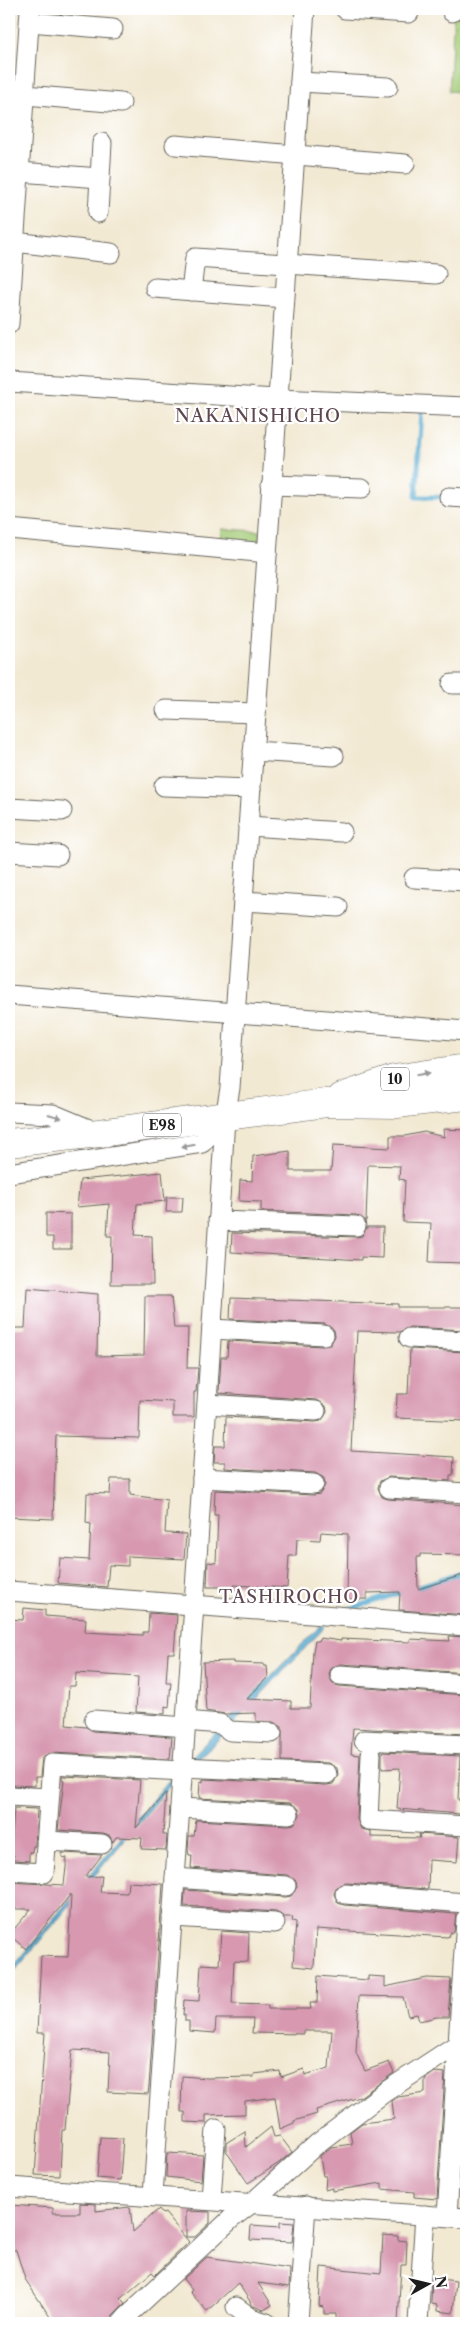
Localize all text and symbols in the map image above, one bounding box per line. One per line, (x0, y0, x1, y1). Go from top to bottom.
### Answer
district label: NAKANISHICHO (175, 405, 341, 427)
road number: 10 (381, 1068, 409, 1090)
one-way arrow (415, 1070, 431, 1078)
one-way arrow (48, 1112, 63, 1120)
road number: E98 (143, 1114, 181, 1136)
one-way arrow (180, 1142, 196, 1150)
district label: TASHIROCHO (219, 1586, 359, 1608)
north arrow (402, 2260, 452, 2310)
text: N (431, 2275, 451, 2289)

